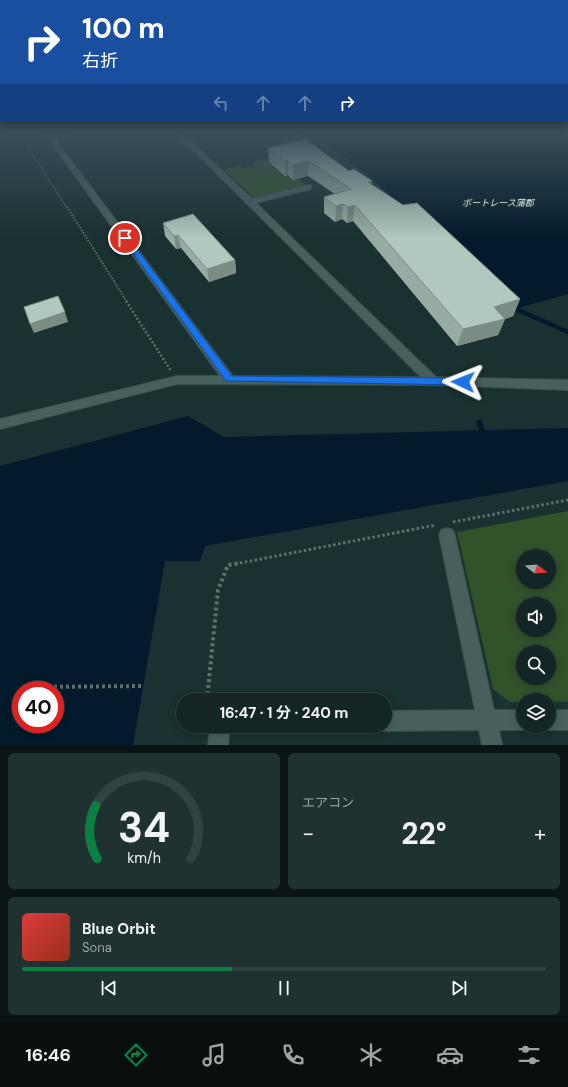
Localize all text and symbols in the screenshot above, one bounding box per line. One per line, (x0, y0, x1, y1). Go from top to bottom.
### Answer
text: 100 m (82, 10, 165, 47)
icon: right (16, 16, 68, 68)
text: 右折 (82, 49, 118, 73)
icon: left (210, 92, 232, 114)
icon: ahead (252, 92, 274, 114)
icon: ahead (294, 92, 316, 114)
icon: right (336, 92, 358, 114)
water label: ボートレース蒲郡 (462, 197, 536, 209)
pin (108, 221, 142, 255)
icon: arrive (114, 227, 136, 249)
position arrow (442, 361, 484, 403)
north arrow (516, 549, 556, 589)
map controls (516, 549, 556, 733)
button: sound (516, 597, 556, 637)
button: search (516, 645, 556, 685)
speed limit sign: 40 (12, 681, 64, 733)
button: layers (516, 693, 556, 733)
text: 16:47 · 1 分 · 240 m (220, 703, 348, 723)
text: エアコン (302, 794, 354, 811)
text: 34 (118, 801, 170, 855)
text: 22° (401, 814, 447, 853)
text: − (302, 819, 314, 848)
text: + (534, 819, 546, 848)
text: km/h (127, 849, 161, 867)
text: Blue Orbit (82, 919, 156, 939)
text: Sona (82, 939, 112, 956)
icon: previous (98, 977, 120, 999)
icon: pause (273, 977, 295, 999)
icon: next (448, 977, 470, 999)
icon: directions (122, 1041, 150, 1069)
icon: music (200, 1041, 228, 1069)
icon: phone (279, 1041, 307, 1069)
icon: climate (357, 1041, 385, 1069)
icon: car (436, 1041, 464, 1069)
icon: filters (515, 1041, 543, 1069)
text: 16:46 (25, 1043, 71, 1067)

